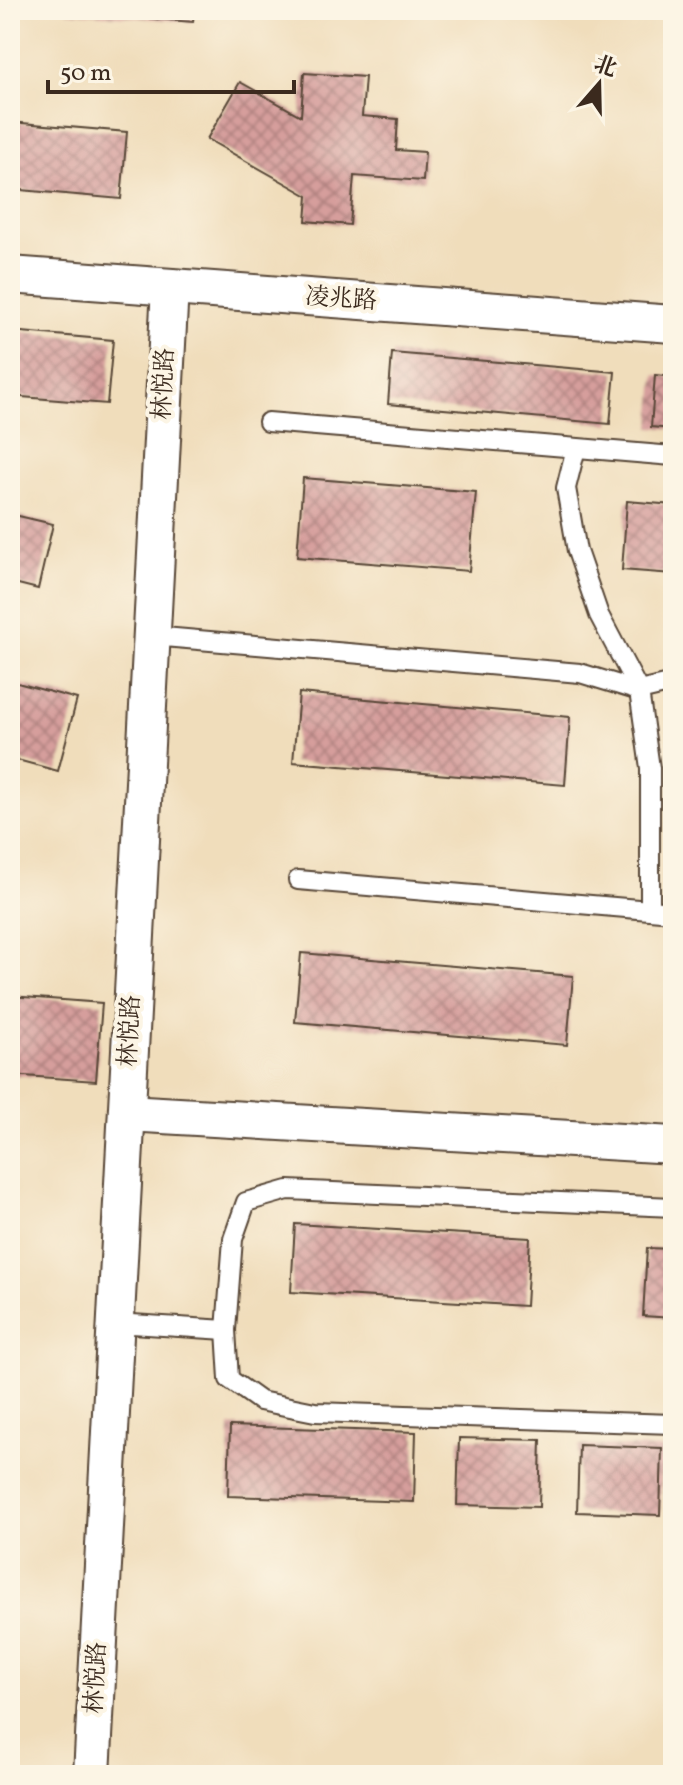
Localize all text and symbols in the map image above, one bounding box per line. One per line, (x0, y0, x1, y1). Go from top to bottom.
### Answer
scale bar (48, 44, 294, 94)
north arrow (559, 44, 639, 124)
text: 北 (589, 49, 621, 86)
text: 50 m (60, 57, 112, 91)
street label: 凌兆路 (304, 281, 378, 319)
street label: 林悦路 (146, 347, 184, 421)
street label: 林悦路 (112, 994, 150, 1068)
street label: 林悦路 (78, 1641, 116, 1715)

